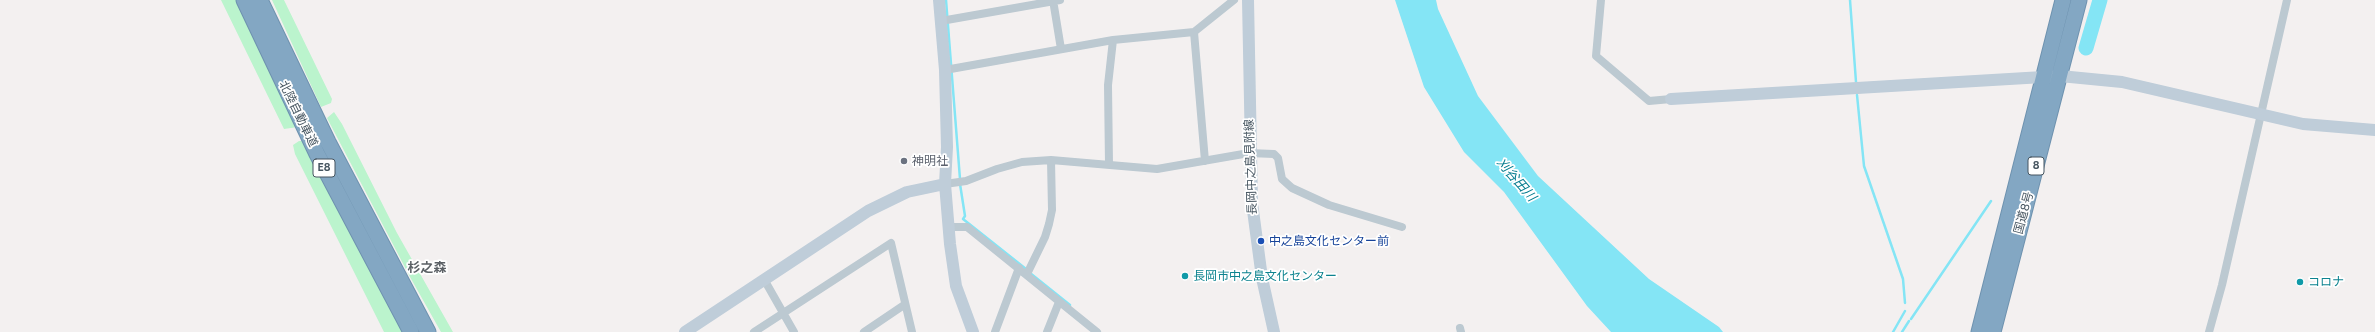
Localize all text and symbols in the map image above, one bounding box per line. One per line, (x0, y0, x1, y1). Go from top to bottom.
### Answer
street label: 北陸自動車道 (276, 78, 320, 150)
street label: 長岡中之島見附線 (1242, 119, 1260, 215)
place label: 神明社 (912, 154, 948, 168)
water label: 刈谷田川 (1493, 155, 1539, 205)
marker: 神明社 (899, 156, 909, 166)
road number: 8 (2028, 157, 2044, 175)
road number: E8 (313, 159, 335, 177)
street label: 国道8号 (2011, 190, 2037, 236)
place label: 中之島文化センター前 (1269, 234, 1389, 248)
marker: 中之島文化センター前 (1256, 236, 1266, 246)
district label: 杉之森 (408, 260, 446, 276)
place label: 長岡市中之島文化センター (1193, 269, 1337, 283)
marker: 長岡市中之島文化センター (1180, 271, 1190, 281)
place label: コロナ (2308, 275, 2344, 289)
marker: コロナ (2295, 277, 2305, 287)

